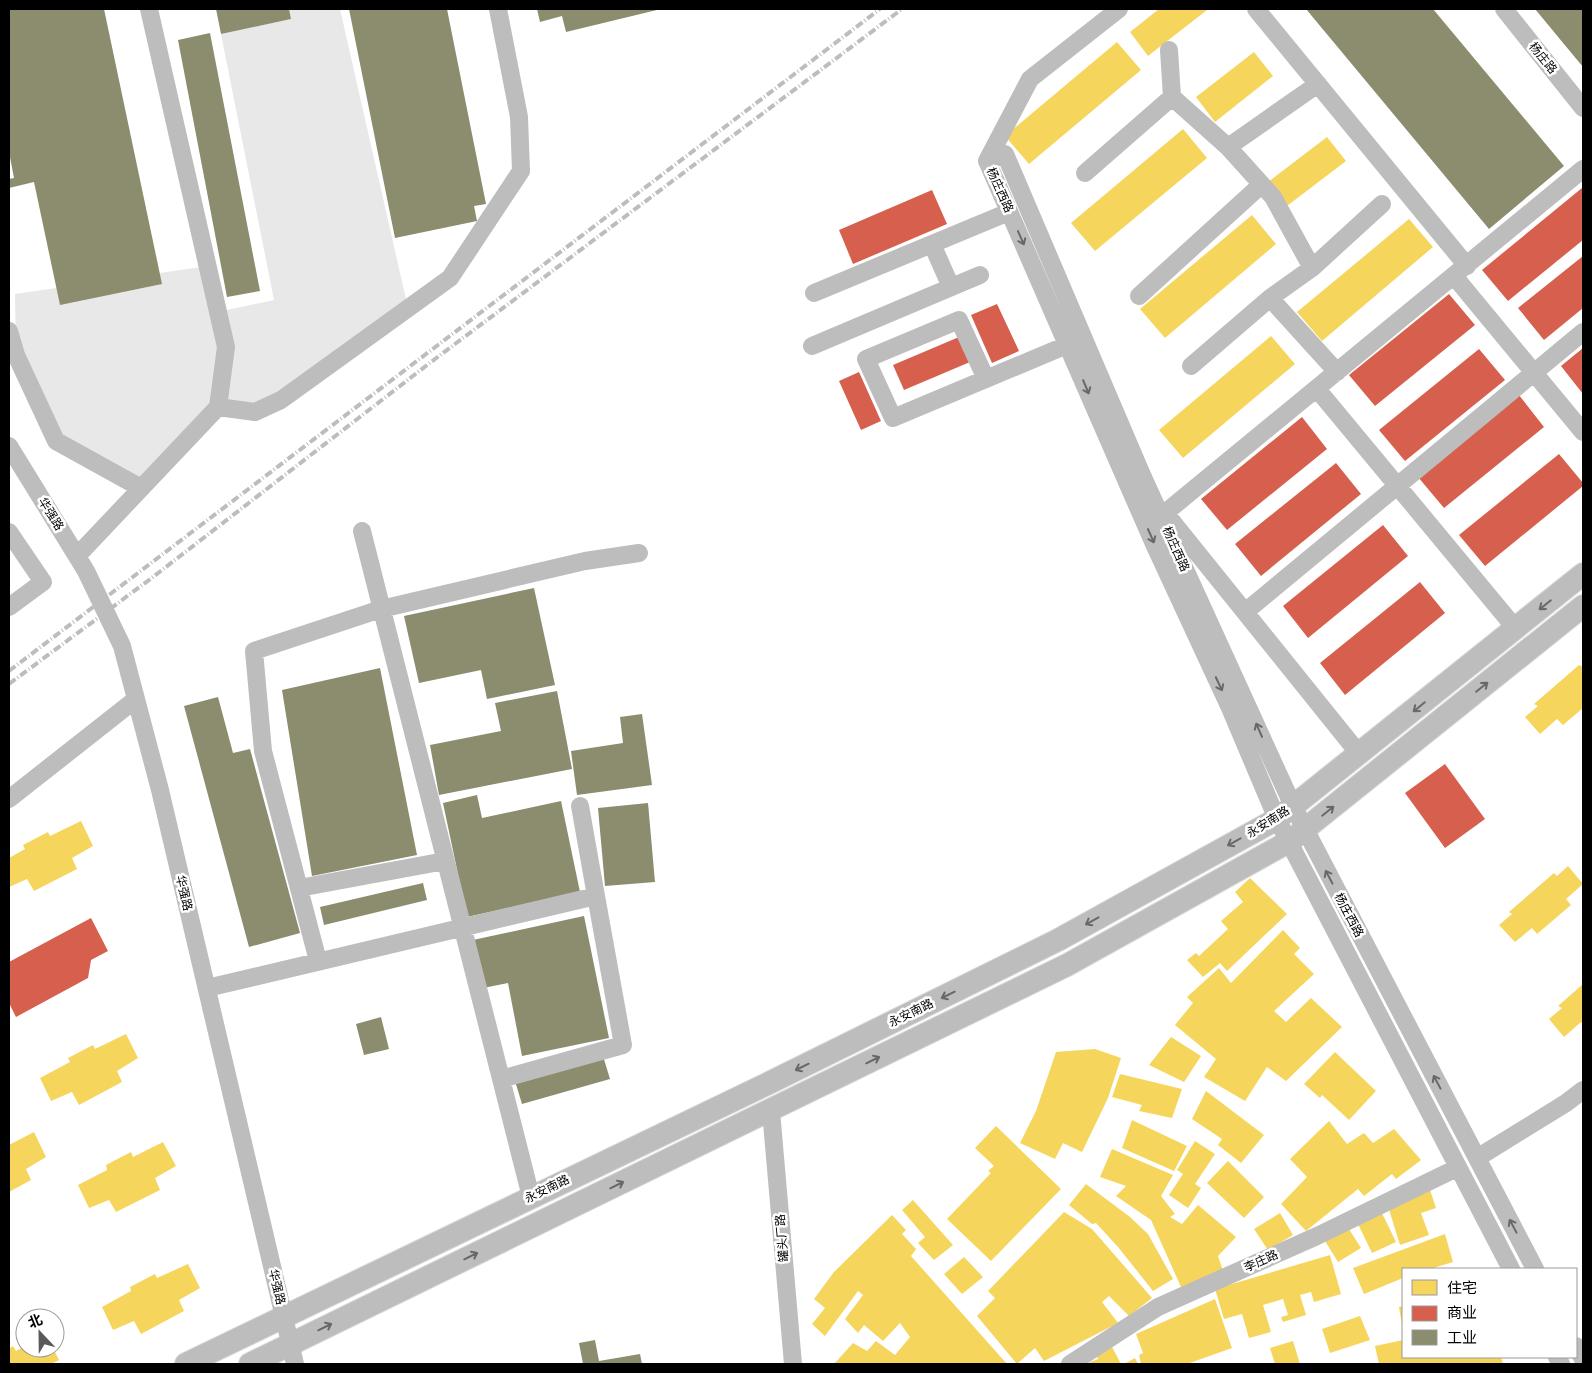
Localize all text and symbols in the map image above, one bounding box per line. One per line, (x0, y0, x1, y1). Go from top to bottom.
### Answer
street label: 杨庄路 (1526, 39, 1561, 76)
street label: 杨庄西路 (984, 165, 1017, 215)
one-way arrow (1016, 230, 1026, 245)
one-way arrow (1081, 379, 1091, 394)
street label: 华强路 (36, 494, 67, 533)
street label: 杨庄西路 (1160, 524, 1193, 574)
one-way arrow (1146, 528, 1156, 543)
one-way arrow (1539, 600, 1552, 611)
one-way arrow (1214, 676, 1224, 691)
one-way arrow (1475, 682, 1488, 693)
one-way arrow (1413, 701, 1426, 712)
one-way arrow (1253, 723, 1263, 738)
street label: 永安南路 (1243, 802, 1292, 841)
one-way arrow (1321, 805, 1334, 816)
one-way arrow (1227, 837, 1242, 847)
one-way arrow (1324, 869, 1334, 884)
street label: 华强路 (173, 874, 196, 912)
street label: 杨庄西路 (1332, 890, 1367, 939)
one-way arrow (1085, 916, 1100, 926)
one-way arrow (940, 990, 955, 1000)
street label: 永安南路 (886, 995, 936, 1030)
one-way arrow (865, 1055, 880, 1064)
one-way arrow (795, 1063, 810, 1072)
one-way arrow (1432, 1075, 1442, 1090)
street label: 永安南路 (522, 1171, 572, 1206)
one-way arrow (609, 1180, 624, 1190)
street label: 罐头厂路 (772, 1213, 791, 1263)
one-way arrow (1507, 1219, 1517, 1234)
street label: 李庄路 (1241, 1246, 1280, 1275)
one-way arrow (463, 1251, 478, 1261)
street label: 华强路 (266, 1268, 289, 1306)
legend (1402, 1268, 1577, 1358)
text: 住宅 (1447, 1278, 1477, 1297)
text: 商业 (1447, 1303, 1477, 1322)
north arrow (15, 1308, 65, 1358)
text: 北 (25, 1310, 45, 1332)
one-way arrow (317, 1322, 332, 1332)
text: 工业 (1447, 1328, 1477, 1347)

